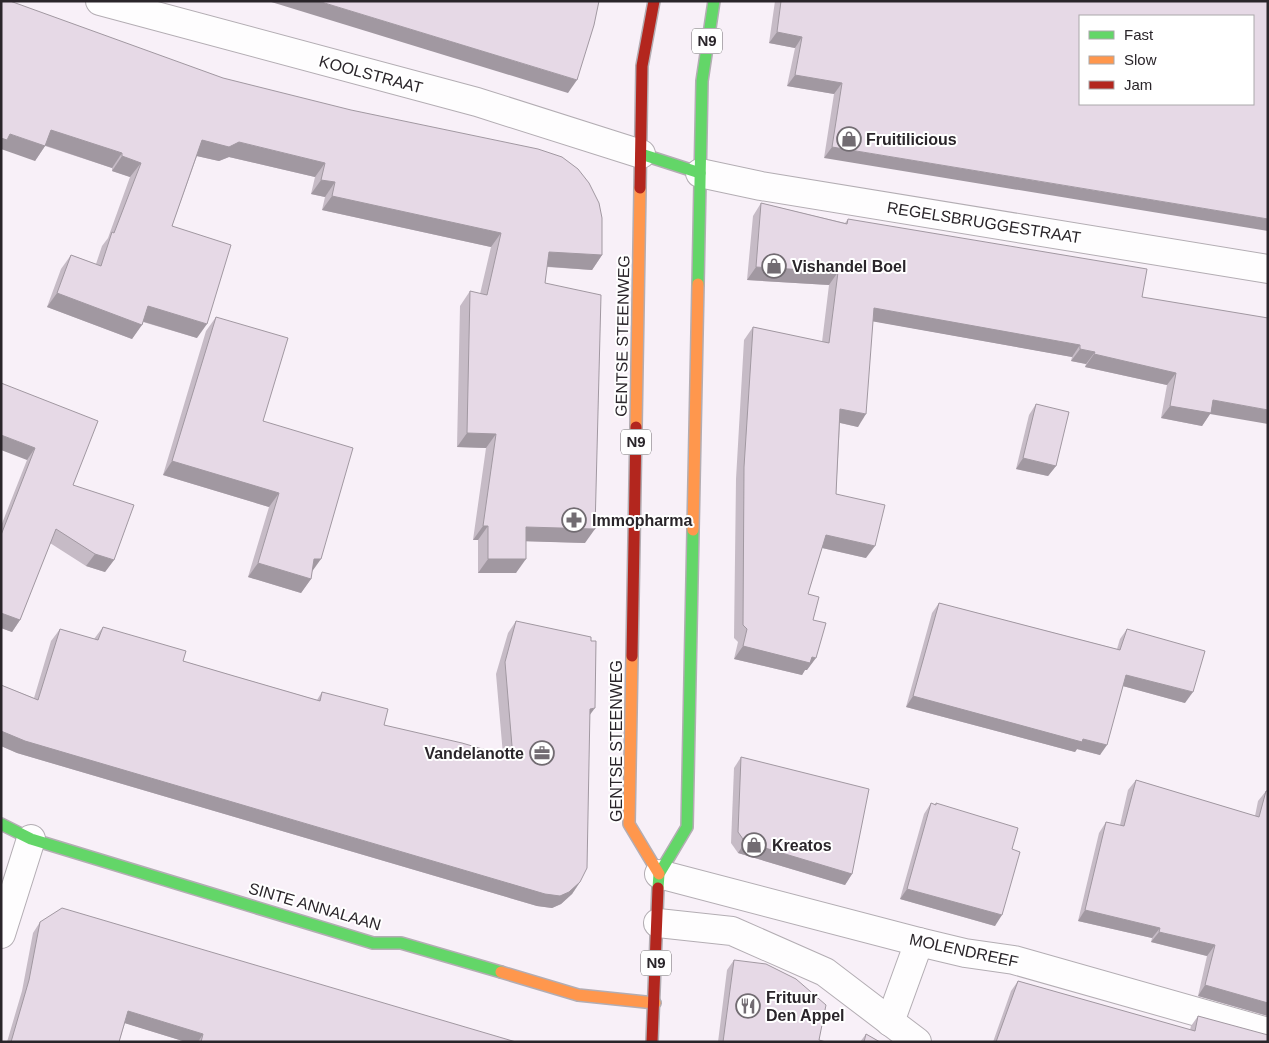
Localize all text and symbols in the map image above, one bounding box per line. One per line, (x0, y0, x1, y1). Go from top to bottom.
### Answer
legend (1079, 15, 1254, 105)
text: Fast (1124, 26, 1154, 43)
road number: N9 (692, 28, 722, 54)
text: Slow (1124, 51, 1157, 68)
street label: KOOLSTRAAT (317, 53, 425, 97)
text: Jam (1124, 76, 1152, 93)
shop icon: Fruitilicious (836, 126, 862, 152)
place label: Fruitilicious (866, 131, 957, 148)
street label: REGELSBRUGGESTRAAT (886, 199, 1082, 246)
shop icon: Vishandel Boel (761, 253, 787, 279)
street label: GENTSE STEENWEG (613, 255, 632, 417)
place label: Vishandel Boel (792, 258, 906, 275)
road number: N9 (621, 430, 651, 454)
pharmacy icon: Immopharma (561, 507, 587, 533)
place label: Immopharma (592, 512, 693, 529)
street label: GENTSE STEENWEG (608, 660, 625, 822)
office icon: Vandelanotte (529, 740, 555, 766)
place label: Vandelanotte (424, 745, 524, 762)
shop icon: Kreatos (741, 832, 767, 858)
place label: Kreatos (772, 837, 832, 854)
street label: SINTE ANNALAAN (247, 879, 383, 934)
street label: MOLENDREEF (908, 931, 1020, 970)
road number: N9 (641, 950, 671, 976)
place label: Frituur Den Appel (766, 989, 845, 1024)
restaurant icon: Frituur Den Appel (735, 993, 761, 1019)

